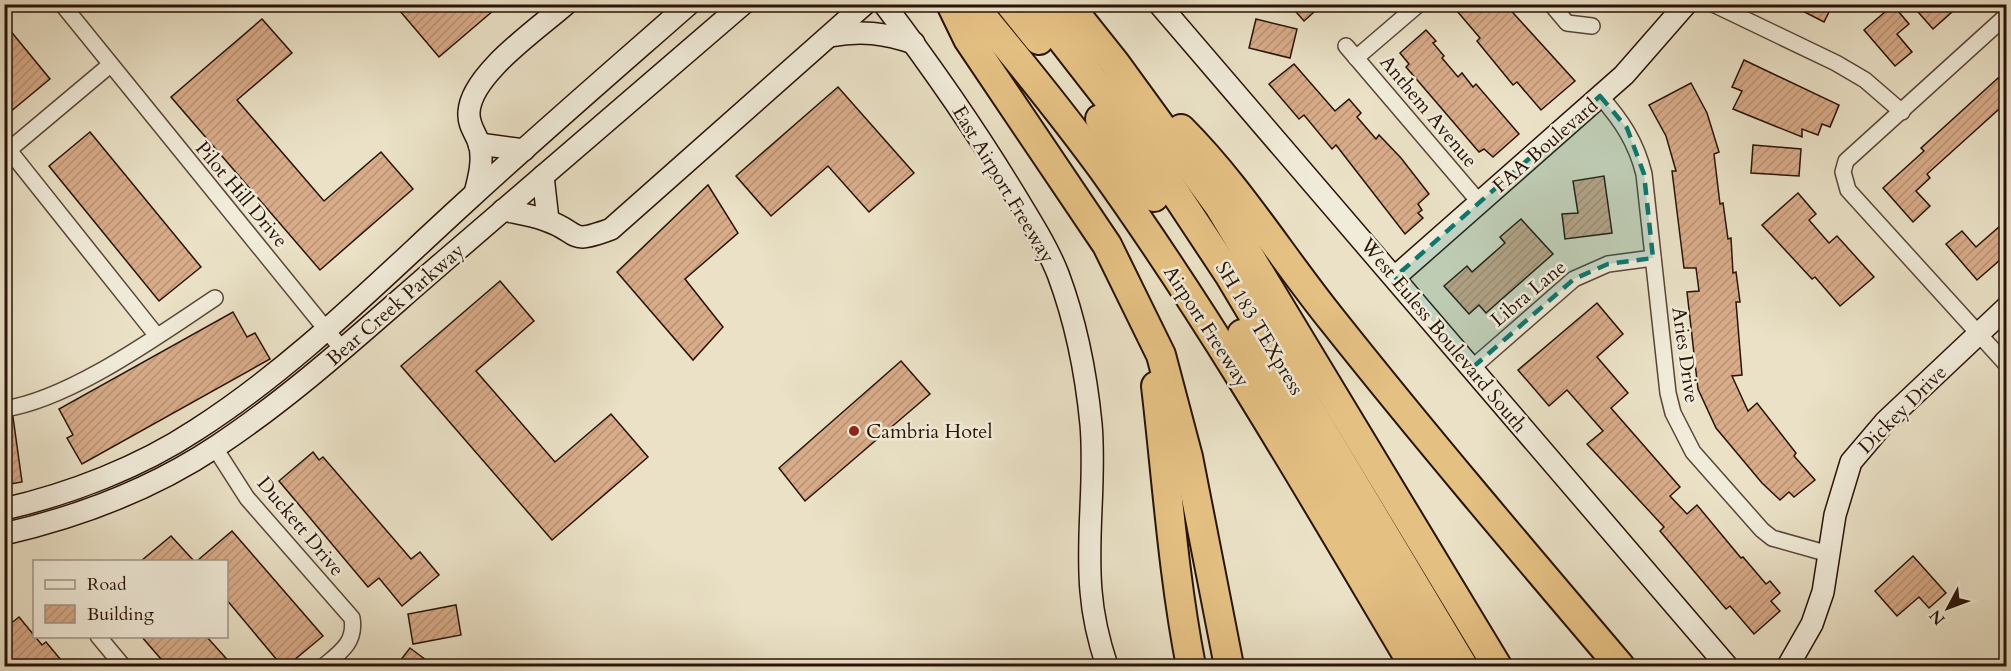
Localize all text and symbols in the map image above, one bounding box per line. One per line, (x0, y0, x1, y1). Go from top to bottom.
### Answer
street label: Anthem Avenue (1374, 49, 1484, 173)
street label: FAA Boulevard (1487, 92, 1604, 199)
street label: East Airport Freeway (946, 101, 1061, 268)
street label: Pilot Hill Drive (189, 135, 294, 253)
street label: West Euless Boulevard South (1353, 231, 1533, 438)
street label: Bear Creek Parkway (321, 237, 470, 372)
street label: Libra Lane (1485, 254, 1572, 333)
street label: SH 183 TEXpress (1209, 256, 1310, 400)
street label: Airport Freeway (1157, 260, 1256, 393)
street label: Aries Drive (1665, 305, 1706, 405)
street label: Dickey Drive (1852, 359, 1953, 460)
place label: Cambria Hotel (866, 418, 993, 445)
marker: Cambria Hotel (847, 424, 861, 438)
street label: Duckett Drive (251, 471, 350, 582)
legend (33, 560, 228, 638)
text: Road (87, 572, 127, 597)
north arrow (1918, 578, 1978, 638)
text: Building (87, 602, 155, 627)
text: N (1925, 605, 1950, 630)

